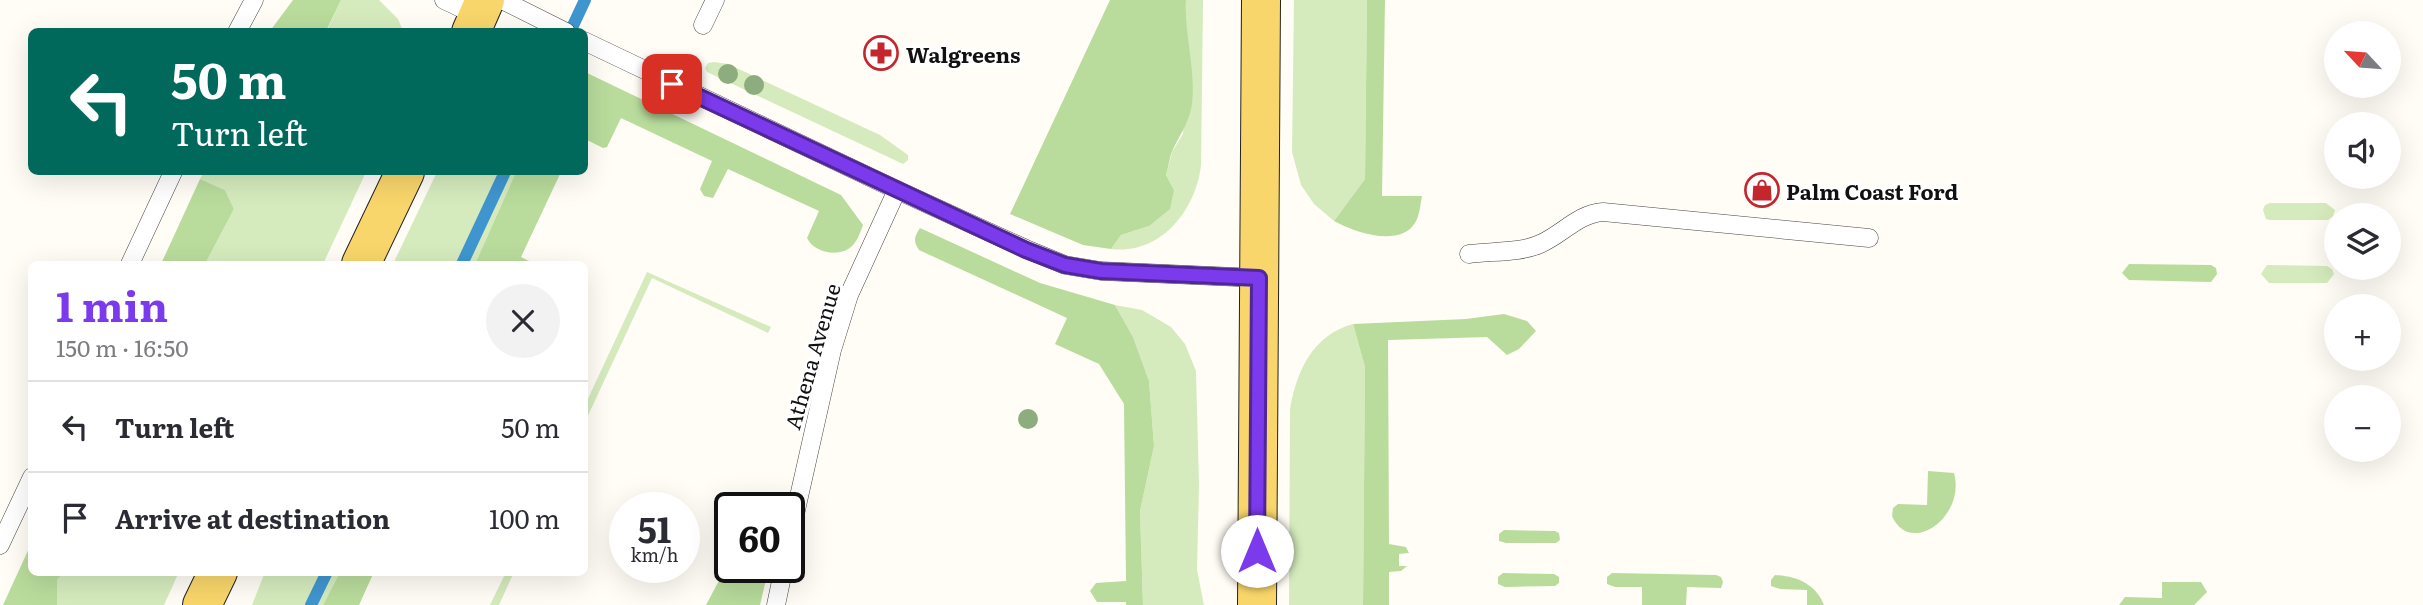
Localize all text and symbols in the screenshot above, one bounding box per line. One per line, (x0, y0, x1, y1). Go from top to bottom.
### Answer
north arrow (2324, 21, 2401, 98)
map controls (2324, 21, 2401, 462)
pharmacy icon: Walgreens (862, 34, 900, 72)
place label: Walgreens (906, 38, 1020, 69)
text: 50 m (171, 41, 287, 114)
pin (642, 54, 702, 114)
icon: left (56, 56, 147, 147)
icon: arrive (653, 65, 691, 103)
text: Turn left (171, 108, 308, 156)
button: sound (2324, 112, 2401, 189)
shop icon: Palm Coast Ford (1743, 171, 1781, 209)
place label: Palm Coast Ford (1786, 175, 1958, 206)
button: layers (2324, 203, 2401, 280)
text: 1 min (56, 273, 168, 335)
street label: Athena Avenue (775, 279, 847, 433)
button: close (486, 284, 560, 358)
button: + (2324, 294, 2401, 371)
text: 150 m · 16:50 (56, 330, 188, 364)
button: − (2324, 385, 2401, 462)
text: Turn left (115, 407, 234, 446)
text: 50 m (501, 407, 560, 446)
icon: left (56, 408, 94, 446)
speed limit sign: 60 (714, 492, 805, 583)
text: Arrive at destination (115, 498, 390, 537)
text: 100 m (489, 498, 560, 537)
icon: arrive (56, 499, 94, 537)
text: 51 (638, 502, 671, 554)
position arrow (1220, 514, 1294, 588)
text: km/h (631, 541, 678, 568)

